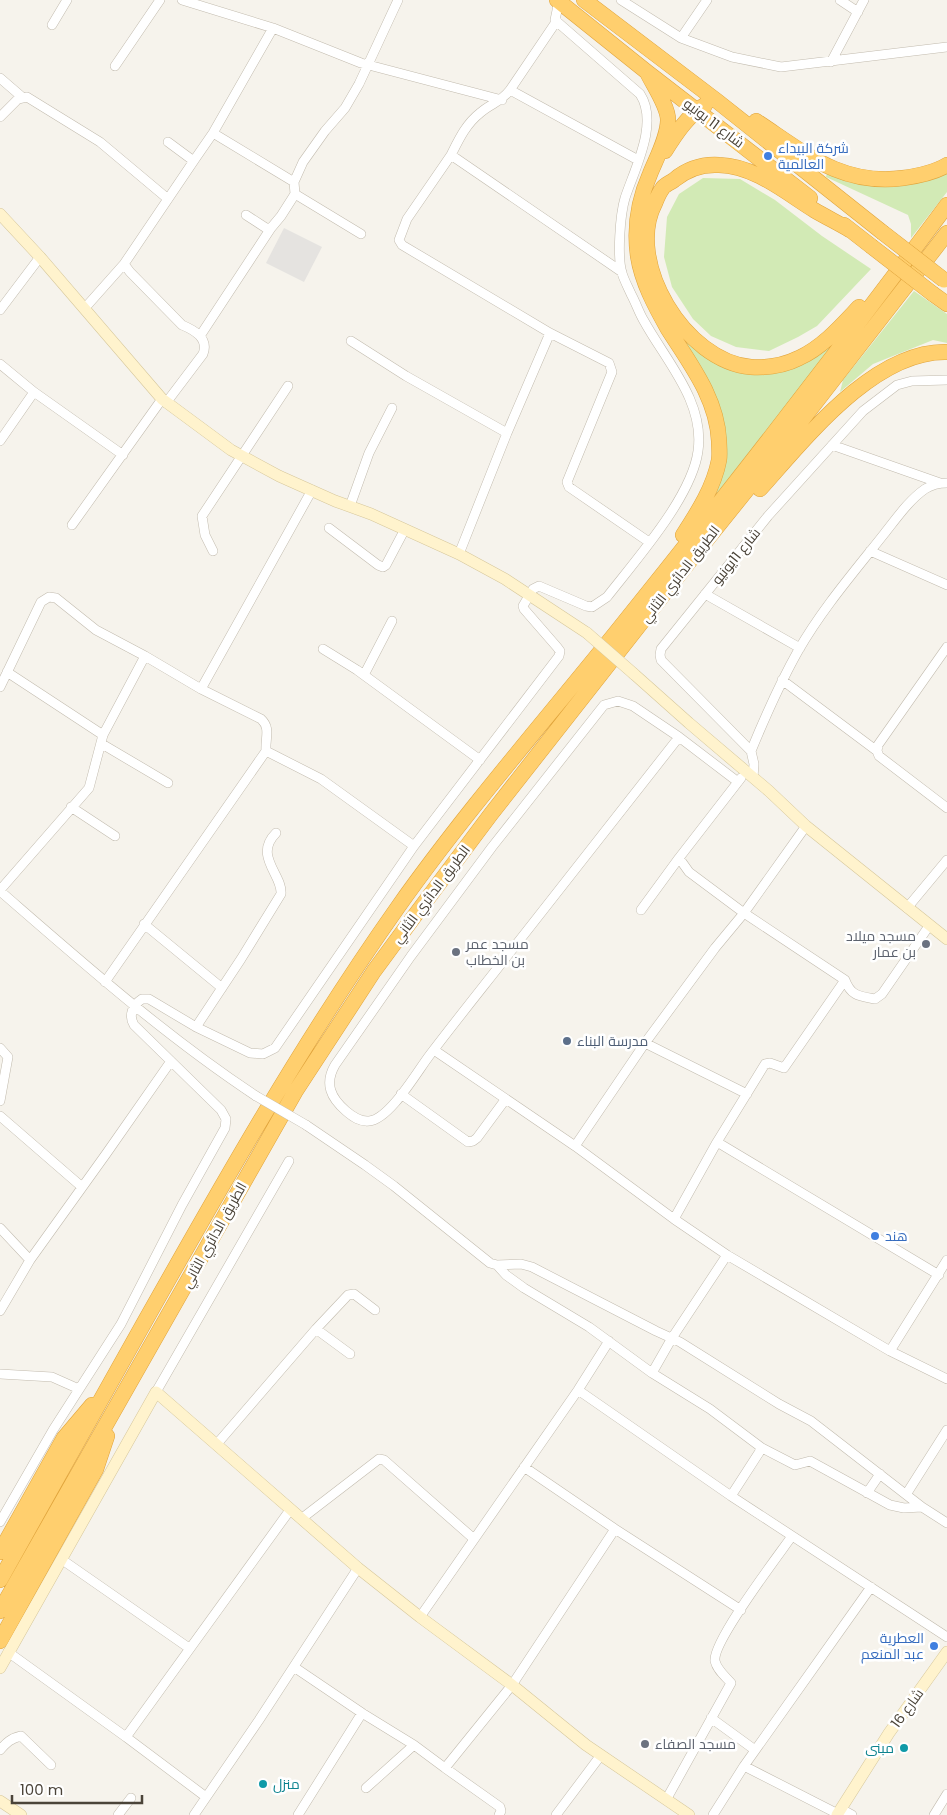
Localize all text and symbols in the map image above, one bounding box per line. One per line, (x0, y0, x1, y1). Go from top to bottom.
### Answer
street label: شارع 11 يونيو (679, 94, 749, 152)
place label: شركة البيداء العالمية (778, 138, 849, 174)
marker: شركة البيداء العالمية (762, 150, 774, 162)
street label: الطريق الدائري الثاني (636, 521, 726, 628)
street label: شارع 11يونيو (707, 523, 765, 589)
street label: الطريق الدائري الثاني (387, 841, 476, 949)
place label: مسجد ميلاد بن عمار (846, 926, 916, 962)
place label: مسجد عمر بن الخطاب (465, 934, 529, 970)
marker: مسجد ميلاد بن عمار (920, 938, 932, 950)
marker: مسجد عمر بن الخطاب (450, 946, 462, 958)
place label: مدرسة البناء (577, 1031, 648, 1051)
marker: مدرسة البناء (561, 1035, 573, 1047)
street label: الطريق الدائري الثاني (177, 1178, 253, 1293)
place label: هند (885, 1226, 908, 1246)
marker: هند (869, 1230, 881, 1242)
place label: العطرية عبد المنعم (861, 1628, 924, 1664)
marker: العطرية عبد المنعم (928, 1640, 940, 1652)
street label: شارع 16 (886, 1684, 928, 1732)
place label: مسجد الصفاء (655, 1734, 736, 1754)
marker: مسجد الصفاء (639, 1738, 651, 1750)
place label: مبنى (865, 1738, 894, 1758)
marker: مبنى (898, 1742, 910, 1754)
scale bar (12, 1772, 142, 1804)
place label: منزل (273, 1774, 300, 1794)
marker: منزل (257, 1778, 269, 1790)
text: 100 m (20, 1779, 63, 1800)

